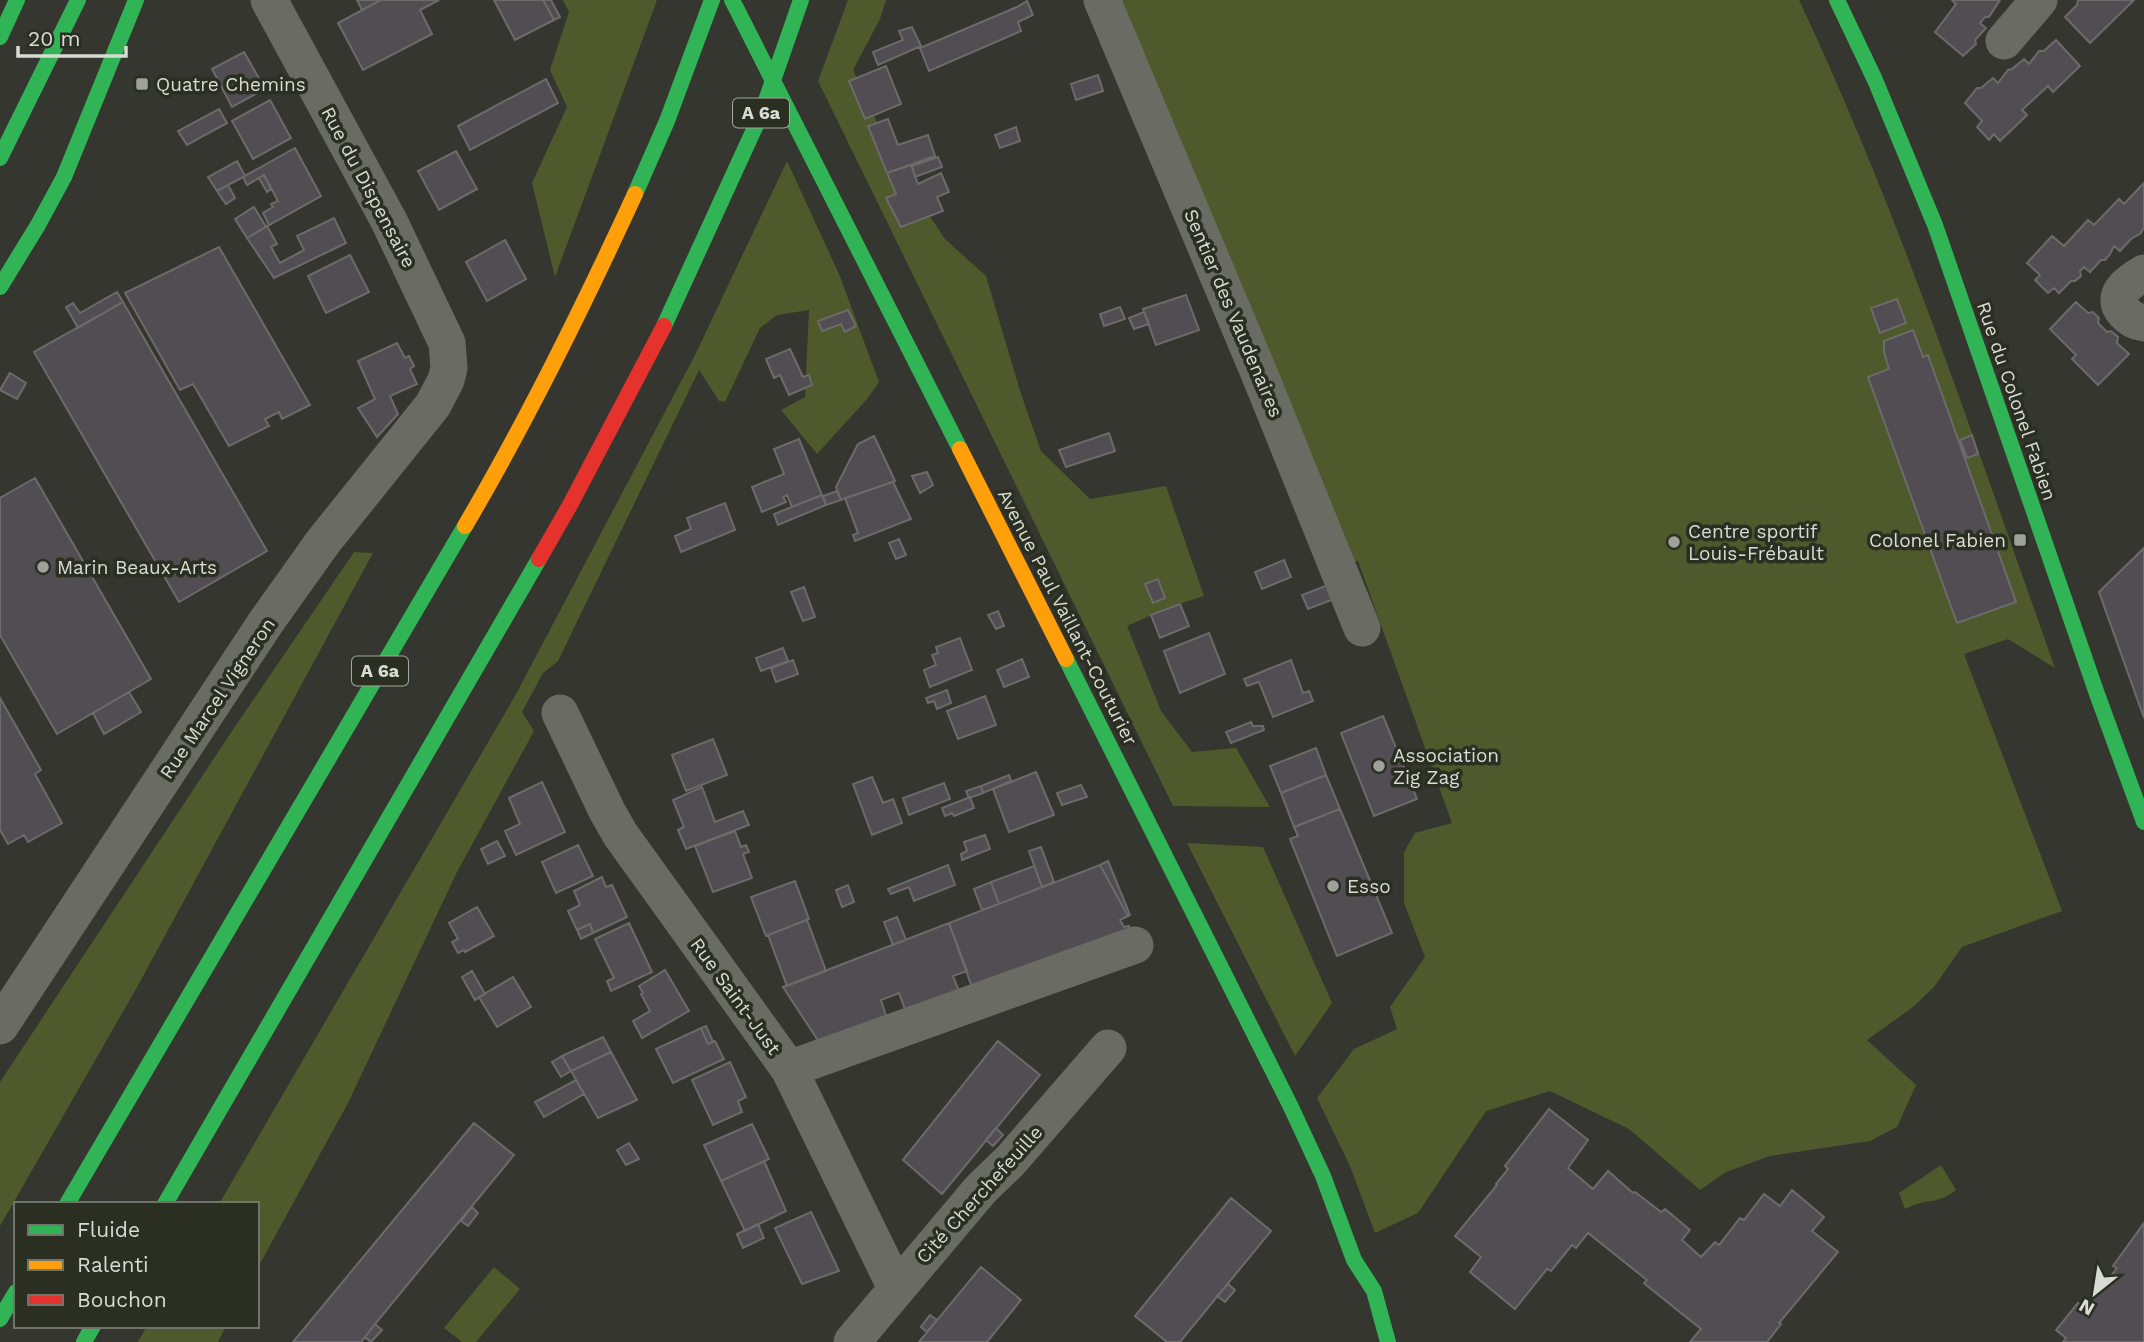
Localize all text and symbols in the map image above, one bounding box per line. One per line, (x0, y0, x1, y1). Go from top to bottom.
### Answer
scale bar (18, 14, 126, 58)
text: 20 m (28, 26, 80, 51)
place label: Quatre Chemins (156, 73, 306, 96)
marker: Quatre Chemins (134, 76, 150, 92)
road number: A 6a (733, 98, 789, 128)
street label: Rue du Dispensaire (316, 103, 421, 272)
street label: Sentier des Vaudenaires (1179, 206, 1288, 421)
street label: Rue du Colonel Fabien (1972, 299, 2061, 504)
street label: Avenue Paul Vaillant-Couturier (993, 485, 1142, 749)
place label: Centre sportif Louis-Frébault (1688, 520, 1824, 565)
place label: Colonel Fabien (1869, 529, 2006, 552)
marker: Colonel Fabien (2012, 532, 2028, 548)
marker: Centre sportif Louis-Frébault (1666, 534, 1682, 550)
place label: Marin Beaux-Arts (57, 556, 217, 579)
marker: Marin Beaux-Arts (35, 559, 51, 575)
street label: Rue Marcel Vigneron (155, 613, 280, 783)
road number: A 6a (352, 656, 408, 686)
place label: Association Zig Zag (1393, 744, 1499, 789)
marker: Association Zig Zag (1371, 758, 1387, 774)
place label: Esso (1347, 875, 1391, 898)
marker: Esso (1325, 878, 1341, 894)
street label: Rue Saint-Just (686, 933, 786, 1059)
street label: Cité Cherchefeuille (911, 1121, 1047, 1268)
legend (14, 1202, 259, 1328)
text: Fluide (77, 1217, 140, 1242)
text: Ralenti (77, 1252, 149, 1277)
north arrow (2060, 1258, 2130, 1328)
text: Bouchon (77, 1287, 167, 1312)
text: N (2075, 1294, 2099, 1321)

